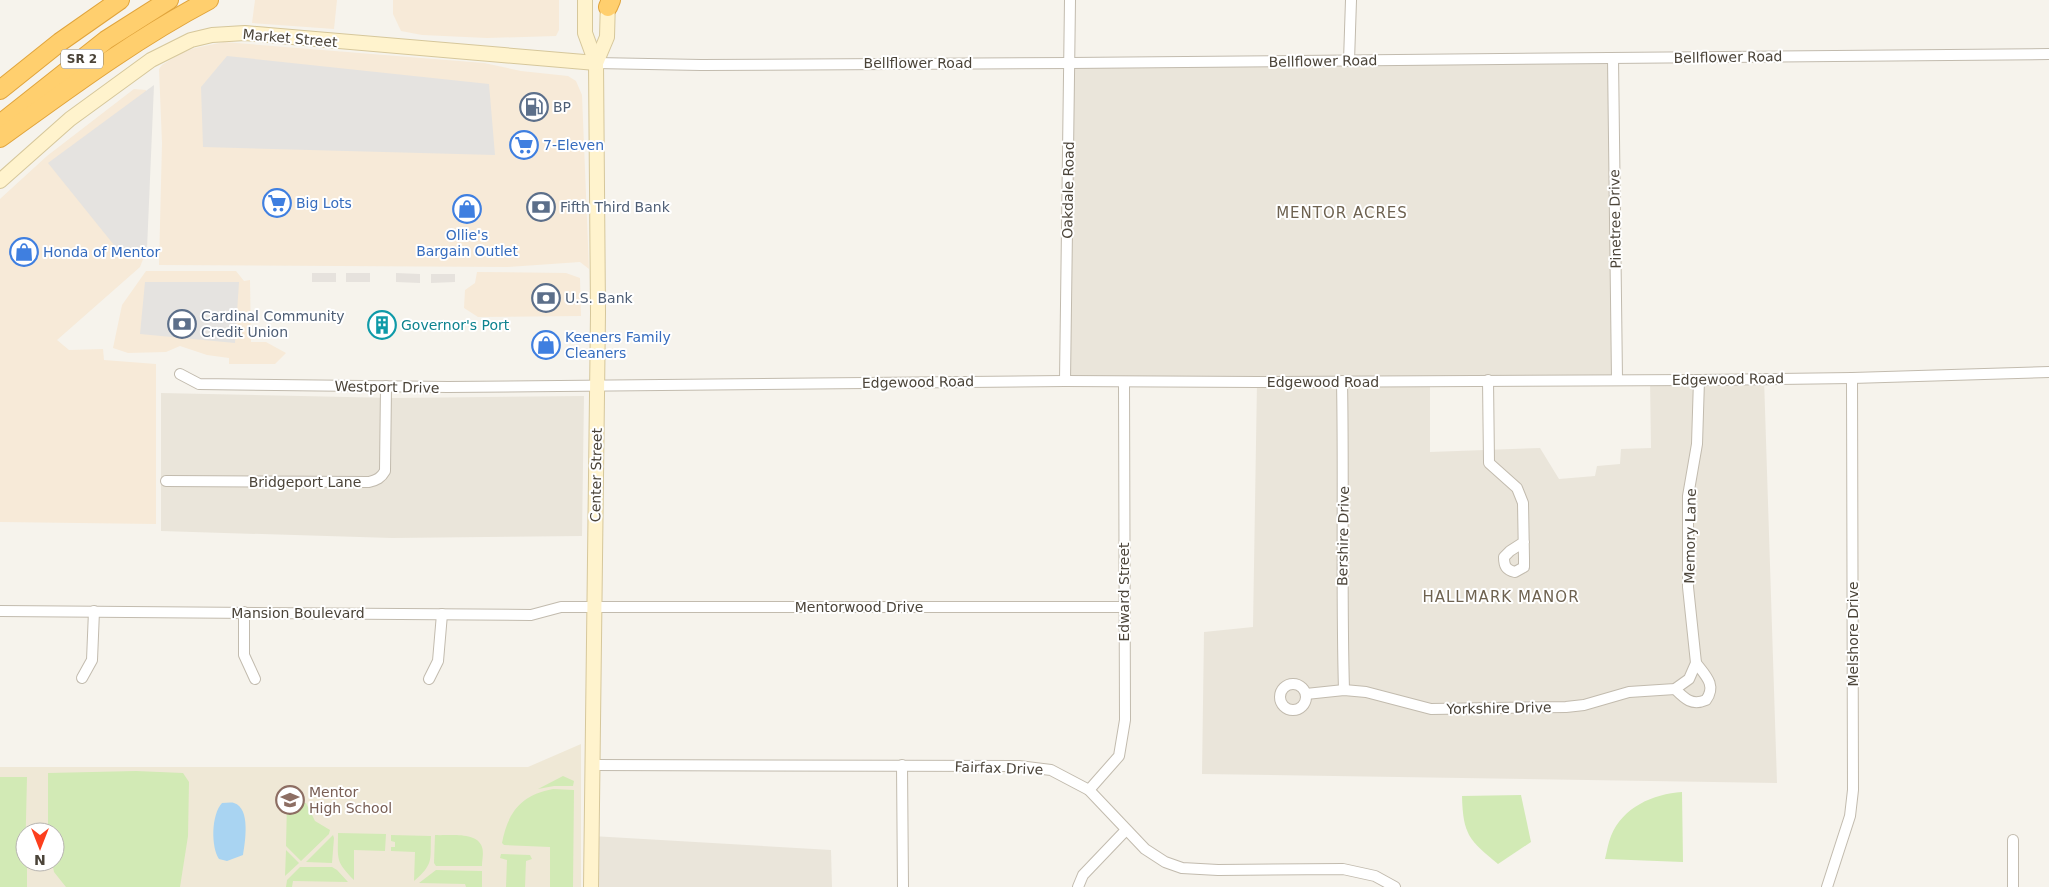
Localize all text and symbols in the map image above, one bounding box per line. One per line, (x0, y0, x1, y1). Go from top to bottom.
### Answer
street label: Market Street (242, 26, 339, 50)
street label: Bellflower Road (1673, 48, 1783, 66)
road number: SR 2 (61, 50, 103, 68)
street label: Bellflower Road (1268, 52, 1378, 70)
street label: Bellflower Road (864, 55, 972, 71)
fuel station icon: BP (519, 92, 549, 122)
place label: BP (553, 99, 571, 115)
supermarket icon: 7-Eleven (509, 130, 539, 160)
place label: 7-Eleven (543, 137, 604, 153)
street label: Oakdale Road (1059, 141, 1077, 239)
street label: Pinetree Drive (1606, 169, 1624, 269)
supermarket icon: Big Lots (262, 188, 292, 218)
bank icon: Fifth Third Bank (526, 192, 556, 222)
shop icon: Ollie's Bargain Outlet (452, 194, 482, 224)
place label: Big Lots (296, 195, 352, 211)
place label: Fifth Third Bank (560, 199, 671, 215)
district label: MENTOR ACRES (1276, 204, 1408, 222)
place label: Ollie's Bargain Outlet (416, 227, 518, 259)
shop icon: Honda of Mentor (9, 237, 39, 267)
place label: Honda of Mentor (43, 244, 160, 260)
bank icon: U.S. Bank (531, 283, 561, 313)
place label: U.S. Bank (565, 290, 634, 306)
place label: Cardinal Community Credit Union (201, 308, 344, 340)
bank icon: Cardinal Community Credit Union (167, 309, 197, 339)
building icon: Governor's Port (367, 310, 397, 340)
place label: Governor's Port (401, 317, 510, 333)
place label: Keeners Family Cleaners (565, 329, 671, 361)
shop icon: Keeners Family Cleaners (531, 330, 561, 360)
street label: Edgewood Road (1672, 370, 1784, 388)
street label: Edgewood Road (862, 373, 974, 391)
street label: Edgewood Road (1267, 374, 1379, 390)
street label: Westport Drive (334, 378, 440, 396)
street label: Center Street (587, 427, 605, 522)
street label: Bridgeport Lane (249, 474, 361, 490)
street label: Bershire Drive (1334, 486, 1352, 586)
street label: Memory Lane (1681, 488, 1699, 584)
street label: Edward Street (1116, 542, 1132, 642)
street label: Melshore Drive (1845, 581, 1861, 687)
district label: HALLMARK MANOR (1422, 588, 1580, 606)
street label: Mentorwood Drive (795, 599, 923, 615)
street label: Mansion Boulevard (231, 605, 365, 621)
street label: Yorkshire Drive (1445, 699, 1552, 717)
street label: Fairfax Drive (954, 758, 1044, 778)
place label: Mentor High School (309, 784, 392, 816)
school or university icon: Mentor High School (275, 785, 305, 815)
north arrow (15, 822, 65, 872)
text: N (34, 852, 46, 868)

